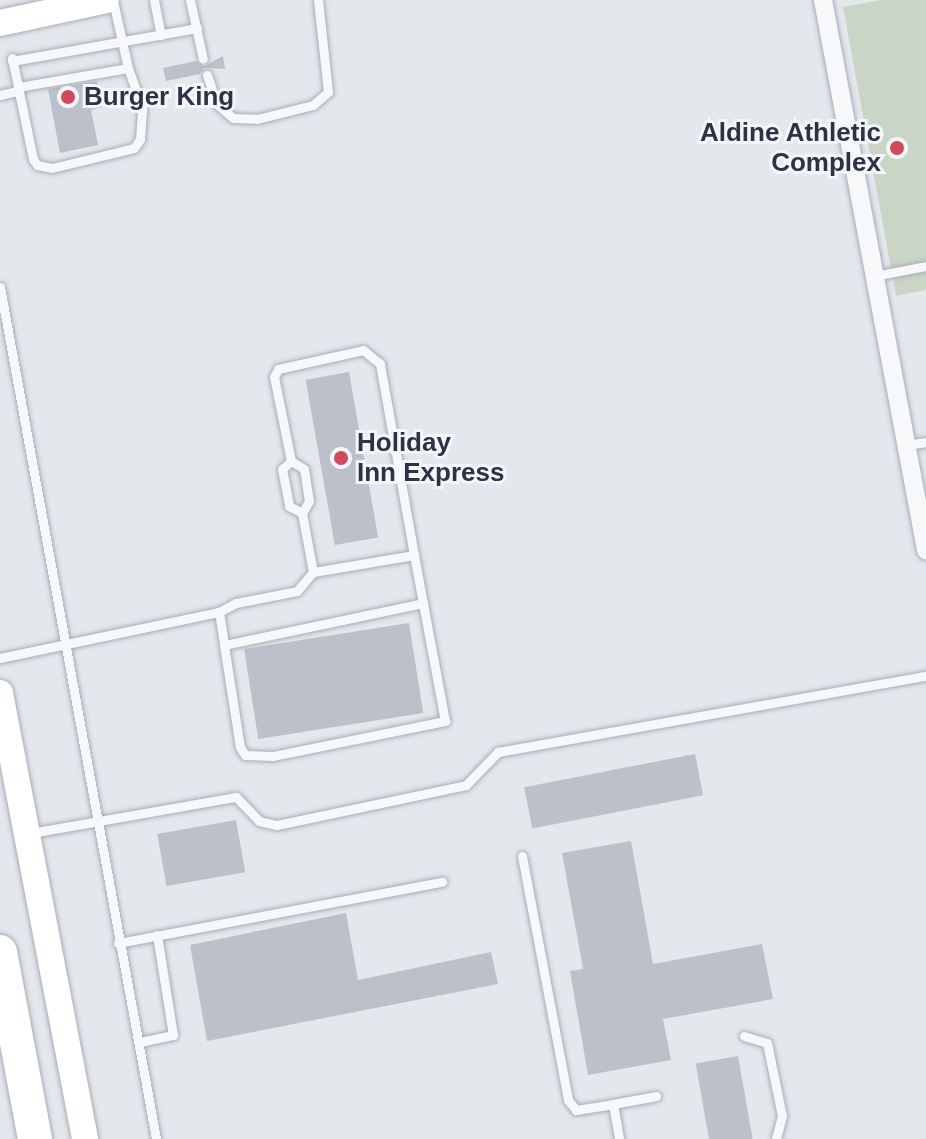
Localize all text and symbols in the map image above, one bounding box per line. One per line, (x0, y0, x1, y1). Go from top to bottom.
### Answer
place label: Burger King (84, 81, 234, 113)
marker: Burger King (59, 88, 77, 106)
place label: Aldine Athletic Complex (699, 117, 881, 178)
marker: Aldine Athletic Complex (888, 139, 906, 157)
place label: Holiday Inn Express (357, 427, 504, 488)
marker: Holiday Inn Express (332, 449, 350, 467)

